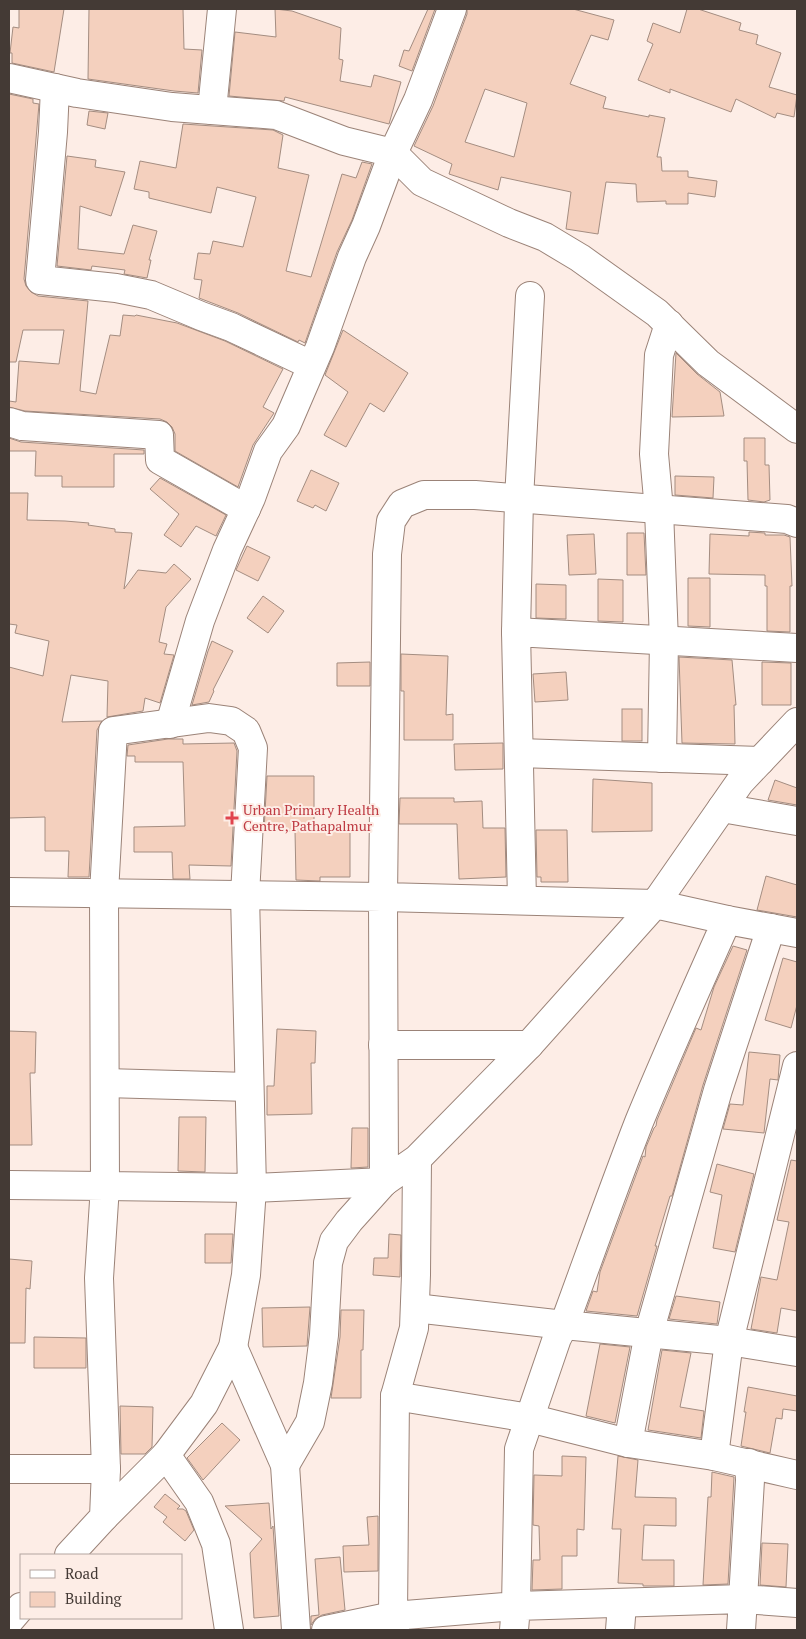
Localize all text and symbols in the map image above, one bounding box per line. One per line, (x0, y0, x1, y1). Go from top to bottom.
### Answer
place label: Urban Primary Health Centre, Pathapalmur (243, 800, 379, 835)
marker: Urban Primary Health Centre, Pathapalmur (225, 811, 239, 825)
legend (20, 1554, 182, 1619)
text: Road (65, 1563, 98, 1583)
text: Building (65, 1588, 123, 1608)

